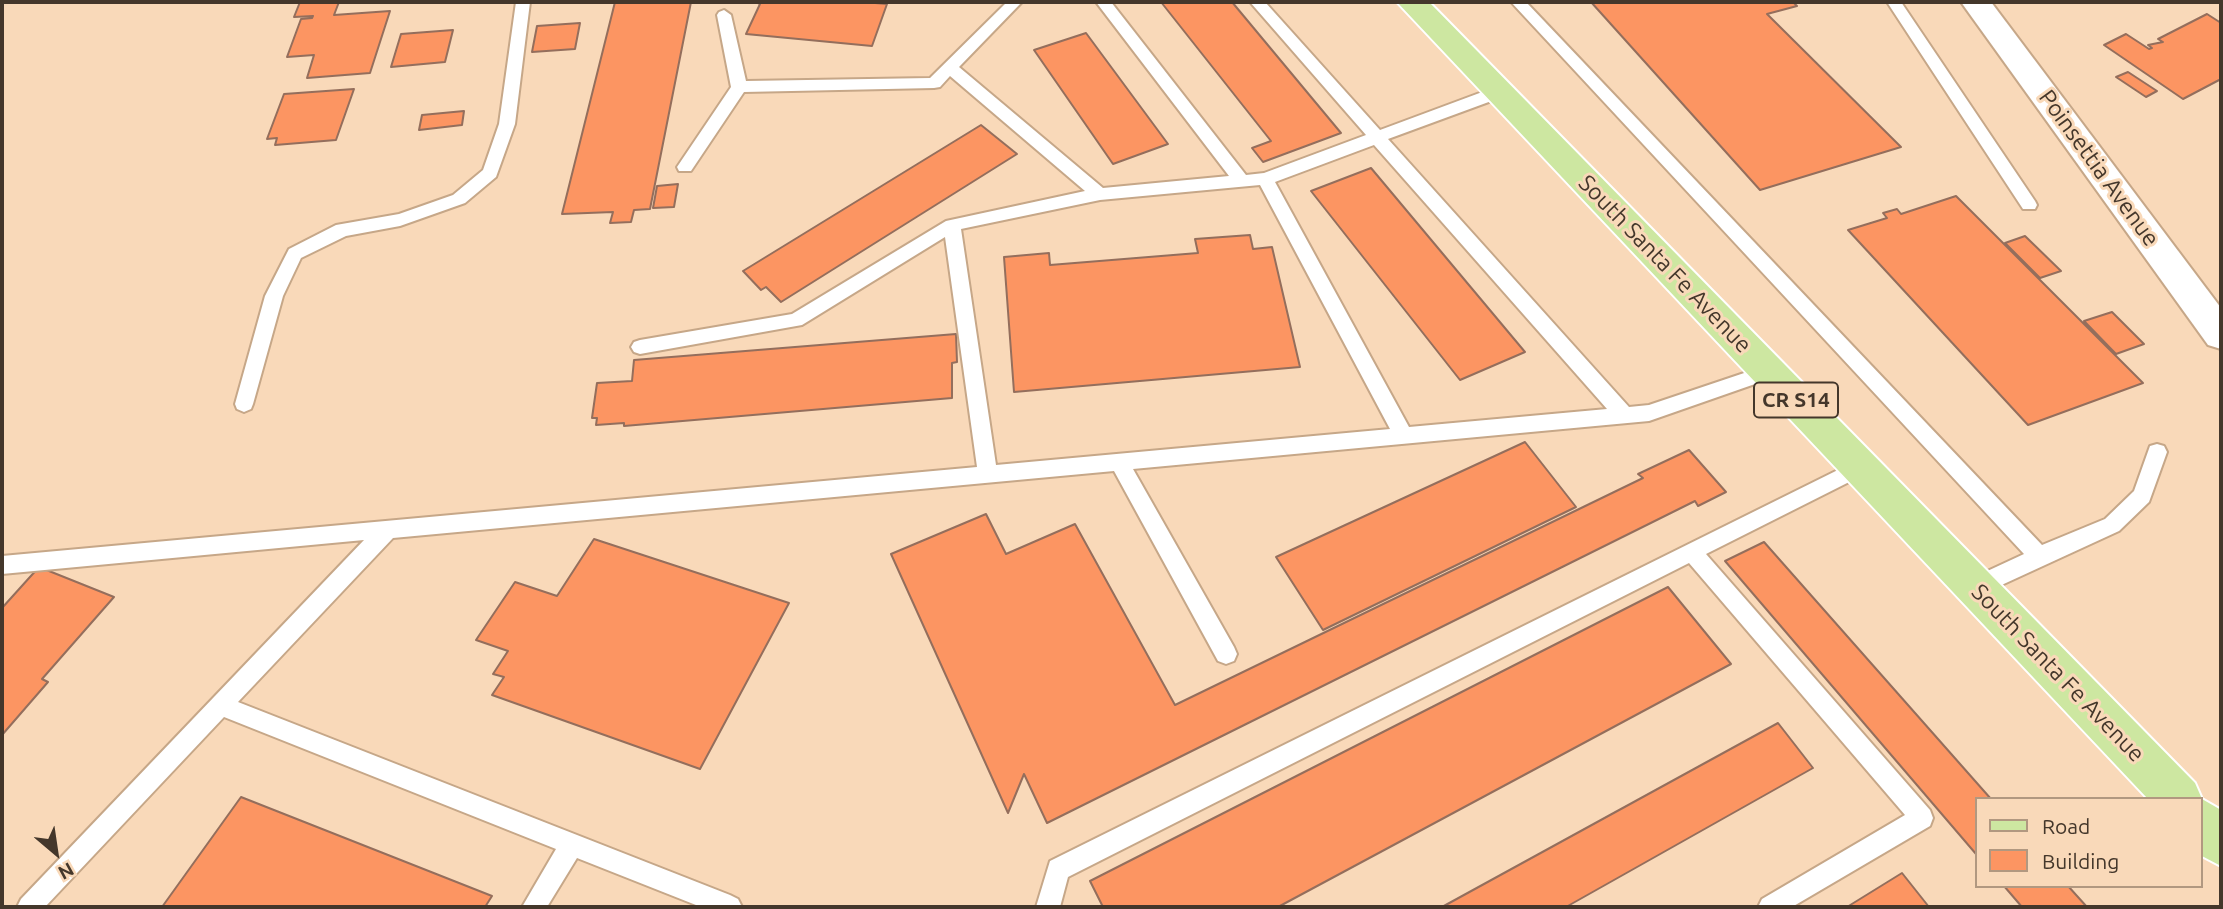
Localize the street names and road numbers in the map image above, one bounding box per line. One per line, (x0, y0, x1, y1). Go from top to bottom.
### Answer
street label: Poinsettia Avenue (2033, 84, 2165, 252)
street label: South Santa Fe Avenue (1573, 169, 1757, 359)
road number: CR S14 (1754, 382, 1838, 418)
street label: South Santa Fe Avenue (1966, 578, 2150, 768)

